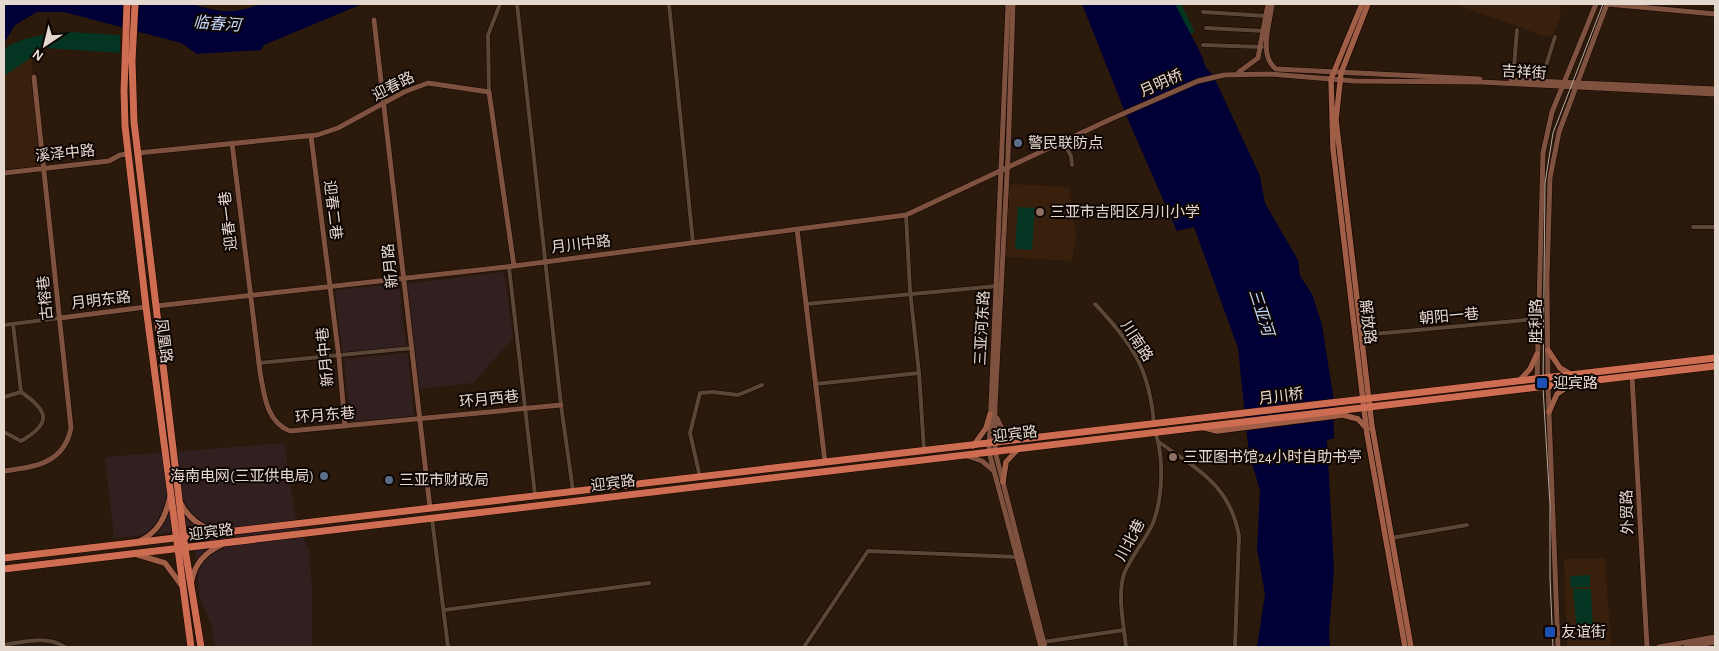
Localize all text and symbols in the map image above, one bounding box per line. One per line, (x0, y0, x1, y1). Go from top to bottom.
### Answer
water label: 临春河 (192, 13, 244, 34)
north arrow (20, 20, 70, 70)
text: N (30, 46, 46, 63)
street label: 吉祥街 (1501, 63, 1547, 81)
street label: 月明桥 (1137, 67, 1185, 99)
street label: 迎春路 (369, 69, 417, 103)
place label: 警民联防点 (1028, 135, 1103, 151)
marker: 警民联防点 (1012, 137, 1024, 149)
street label: 溪泽中路 (34, 142, 96, 164)
street label: 迎春二巷 (321, 179, 345, 241)
street label: 迎春一巷 (216, 190, 240, 252)
place label: 三亚市吉阳区月川小学 (1050, 204, 1200, 220)
marker: 三亚市吉阳区月川小学 (1034, 206, 1046, 218)
street label: 月川中路 (550, 232, 612, 256)
street label: 新月路 (380, 243, 400, 289)
street label: 古榕巷 (34, 275, 55, 321)
water label: 三亚河 (1246, 287, 1278, 340)
street label: 月明东路 (70, 288, 132, 312)
street label: 三亚河东路 (972, 290, 992, 366)
street label: 胜利路 (1528, 298, 1544, 344)
street label: 解放路 (1357, 299, 1379, 345)
street label: 朝阳一巷 (1418, 305, 1480, 327)
street label: 凤凰路 (153, 318, 175, 364)
street label: 川南路 (1118, 318, 1156, 364)
street label: 新月中巷 (314, 326, 336, 388)
place label: 迎宾路 (1553, 375, 1598, 391)
marker: 迎宾路 (1535, 376, 1549, 390)
street label: 月川桥 (1258, 385, 1304, 407)
street label: 环月西巷 (458, 388, 520, 410)
street label: 环月东巷 (294, 404, 356, 426)
street label: 迎宾路 (992, 423, 1038, 445)
place label: 三亚图书馆24小时自助书亭 (1183, 449, 1362, 465)
marker: 三亚图书馆24小时自助书亭 (1167, 451, 1179, 463)
place label: 海南电网(三亚供电局) (170, 467, 314, 484)
marker: 海南电网(三亚供电局) (318, 470, 330, 482)
place label: 三亚市财政局 (399, 472, 489, 488)
street label: 迎宾路 (590, 472, 636, 494)
marker: 三亚市财政局 (383, 474, 395, 486)
street label: 外贸路 (1619, 489, 1635, 535)
street label: 川北巷 (1111, 516, 1148, 564)
street label: 迎宾路 (188, 521, 234, 543)
place label: 友谊街 (1561, 624, 1606, 640)
marker: 友谊街 (1543, 625, 1557, 639)

